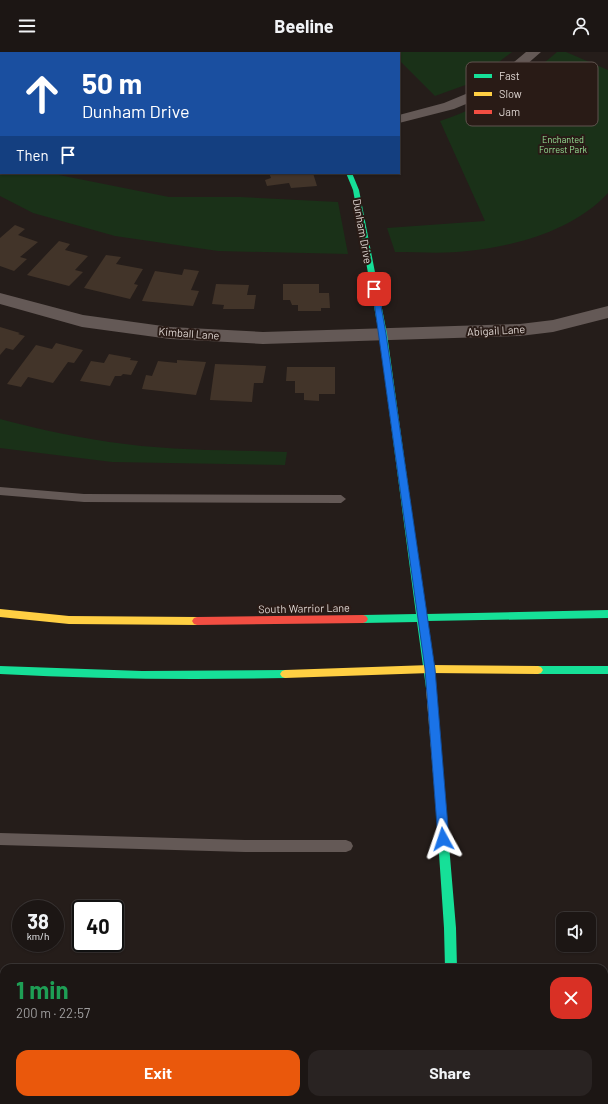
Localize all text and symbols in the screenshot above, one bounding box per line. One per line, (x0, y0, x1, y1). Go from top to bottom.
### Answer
icon: menu (16, 15, 38, 37)
text: Beeline (274, 15, 334, 37)
icon: person (570, 15, 592, 37)
legend (466, 62, 598, 126)
text: 50 m (82, 66, 142, 100)
icon: ahead (16, 68, 68, 120)
text: Fast (499, 69, 520, 82)
text: Slow (499, 87, 522, 100)
text: Dunham Drive (82, 100, 190, 122)
text: Jam (499, 105, 520, 118)
park label: Enchanted Forrest Park (539, 134, 587, 155)
icon: arrive (57, 144, 79, 166)
text: Then (16, 146, 49, 164)
street label: Dunham Drive (351, 197, 375, 265)
pin (357, 272, 391, 306)
icon: arrive (363, 278, 385, 300)
street label: Abigail Lane (467, 322, 525, 338)
street label: Kimball Lane (158, 324, 220, 342)
street label: South Warrior Lane (258, 601, 350, 615)
position arrow (422, 818, 464, 860)
speed limit sign: 40 (72, 900, 124, 952)
text: 38 (27, 909, 49, 933)
map controls (556, 912, 596, 952)
button: sound (556, 912, 596, 952)
text: km/h (27, 930, 49, 942)
text: 1 min (16, 975, 69, 1004)
button: close (550, 977, 592, 1019)
text: 200 m · 22:57 (16, 1005, 90, 1021)
button: Exit (16, 1050, 300, 1096)
button: Share (308, 1050, 592, 1096)

